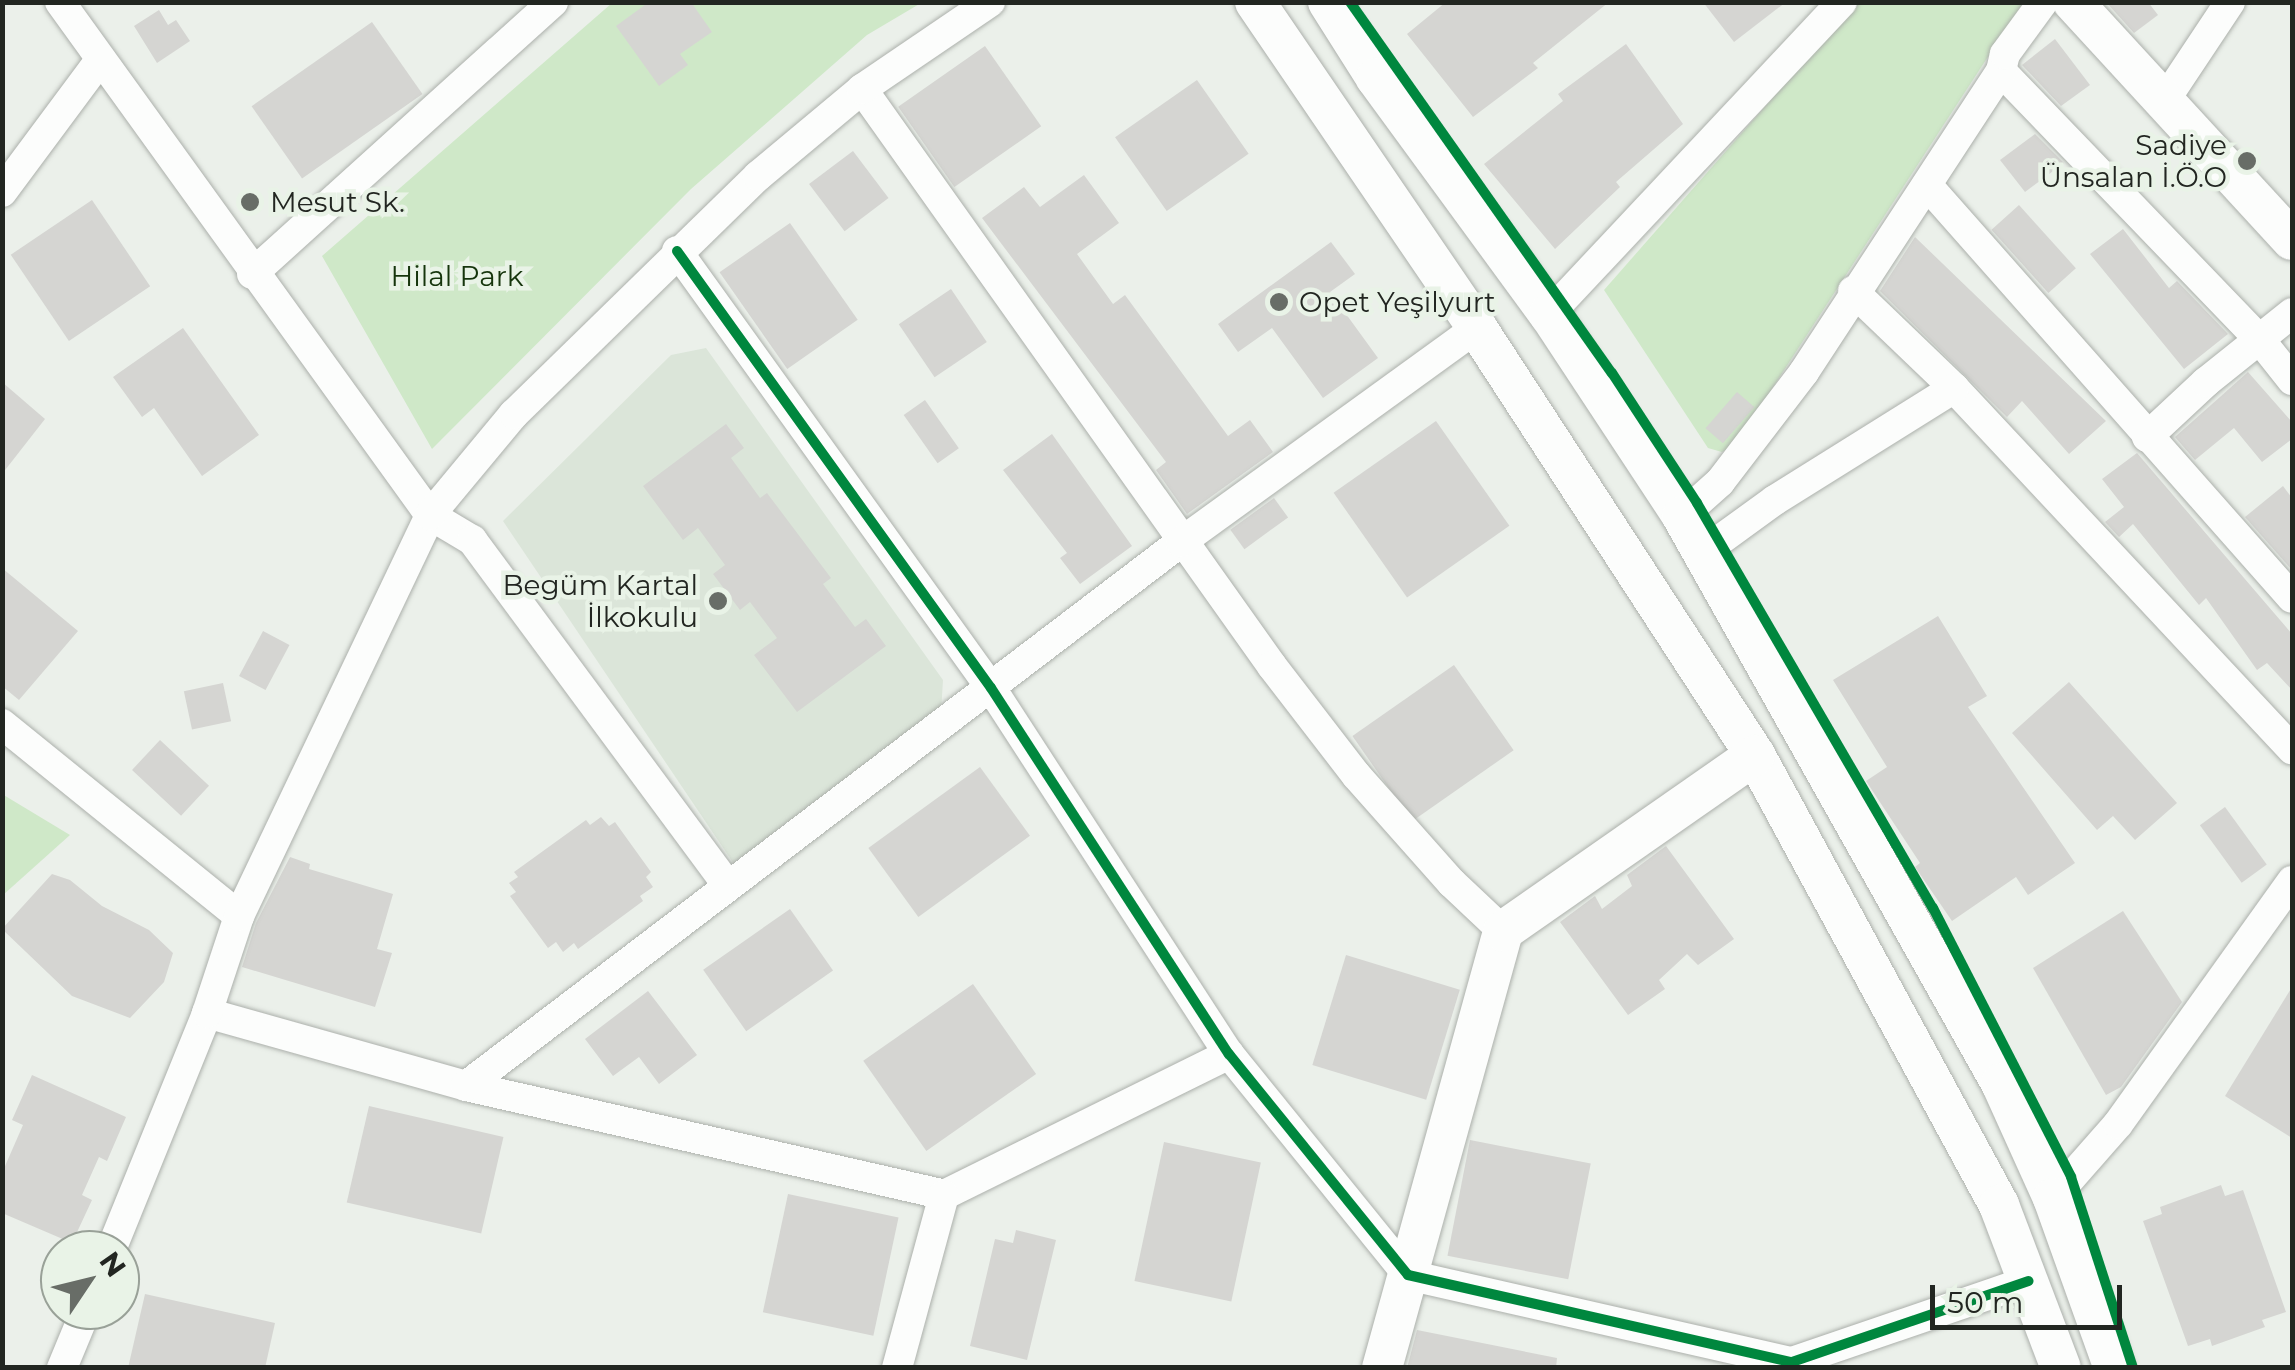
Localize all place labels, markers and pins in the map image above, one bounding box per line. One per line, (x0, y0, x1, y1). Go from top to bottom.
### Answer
place label: Sadiye Ünsalan İ.Ö.O (2040, 128, 2227, 194)
marker: Sadiye Ünsalan İ.Ö.O (2236, 150, 2258, 172)
place label: Mesut Sk. (270, 185, 405, 219)
marker: Mesut Sk. (239, 191, 261, 213)
place label: Opet Yeşilyurt (1299, 285, 1496, 319)
marker: Opet Yeşilyurt (1268, 291, 1290, 313)
place label: Begüm Kartal İlkokulu (502, 568, 698, 634)
marker: Begüm Kartal İlkokulu (707, 590, 729, 612)

